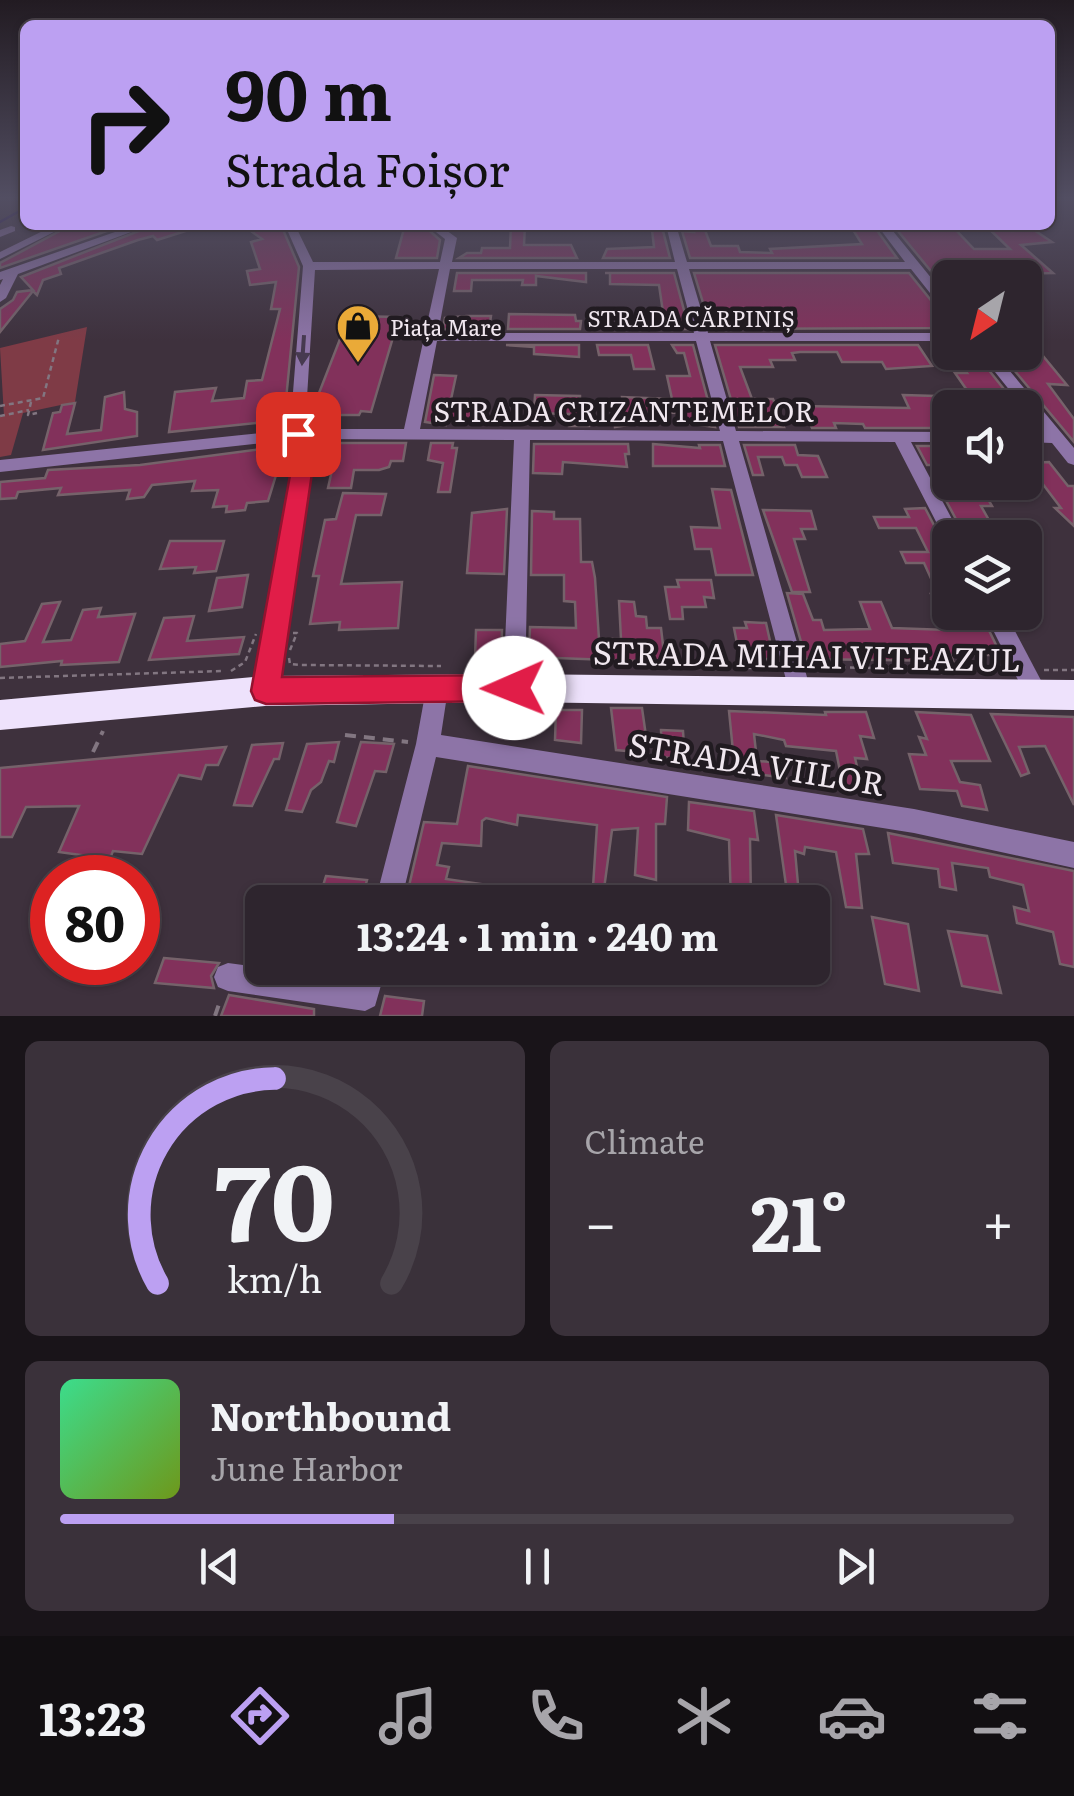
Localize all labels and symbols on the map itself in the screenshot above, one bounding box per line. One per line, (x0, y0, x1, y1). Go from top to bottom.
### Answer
north arrow (932, 260, 1042, 370)
street label: STRADA CĂRPINIȘ (587, 301, 795, 334)
shop icon: Piața Mare (335, 303, 381, 364)
place label: Piața Mare (390, 310, 502, 343)
one-way arrow (295, 334, 311, 366)
street label: STRADA CRIZANTEMELOR (433, 389, 815, 431)
pin (256, 392, 341, 477)
street label: STRADA MIHAI VITEAZUL (593, 626, 1021, 682)
position arrow (462, 636, 566, 740)
street label: STRADA VIILOR (625, 718, 889, 806)
speed limit sign: 80 (30, 855, 160, 985)

